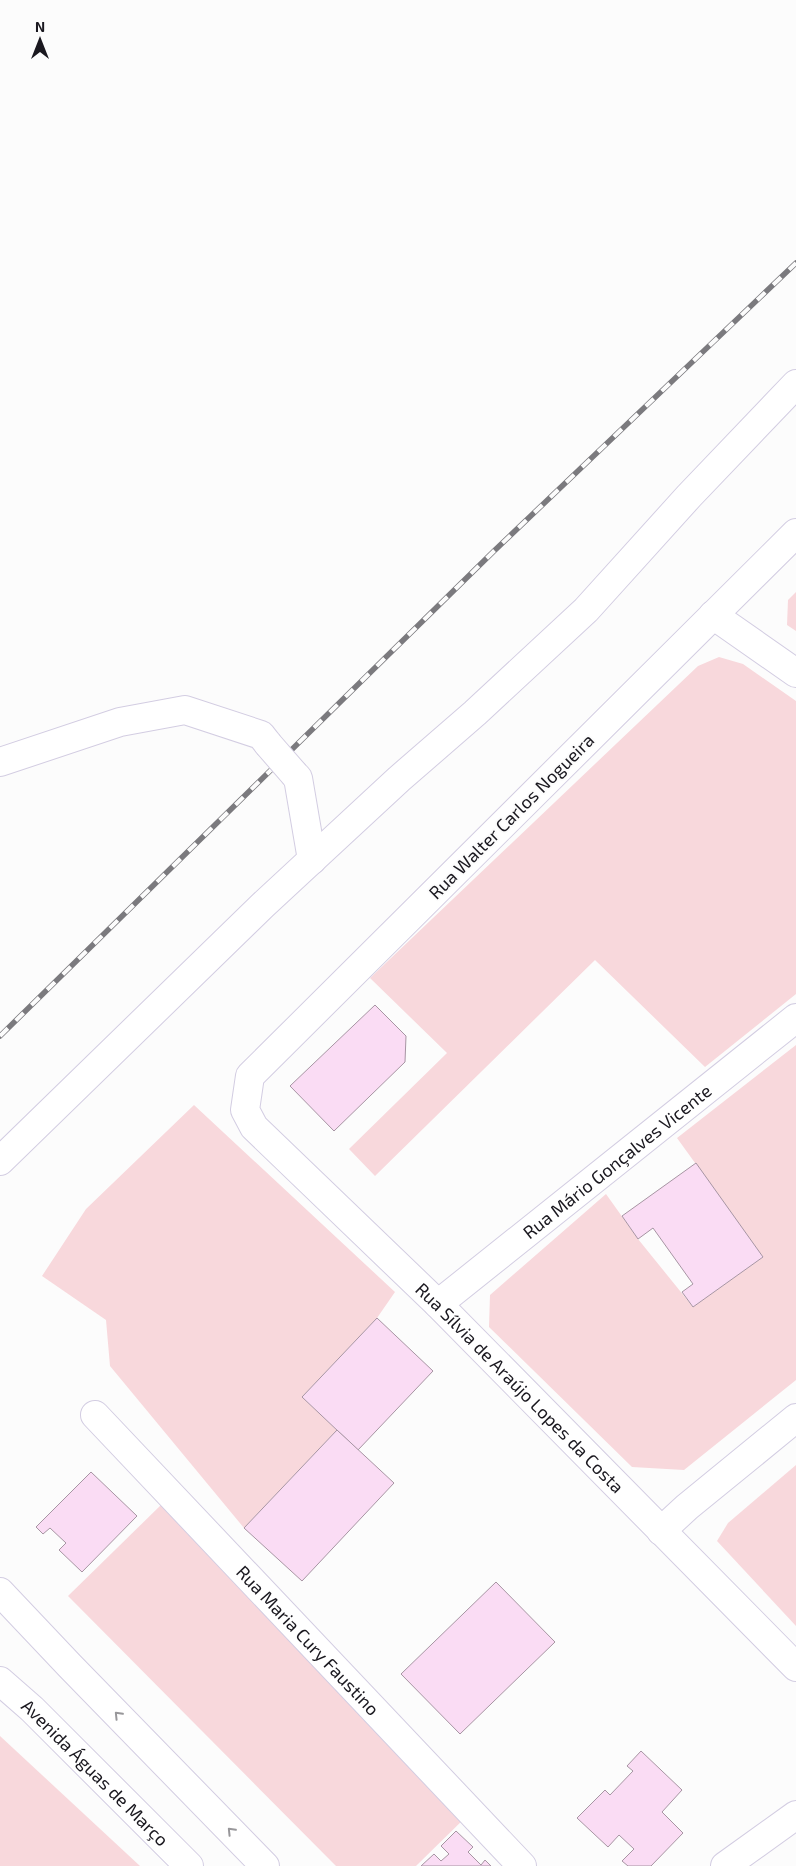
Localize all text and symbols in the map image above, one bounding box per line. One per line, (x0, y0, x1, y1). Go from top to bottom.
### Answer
north arrow (15, 15, 65, 65)
text: N (35, 18, 45, 35)
street label: Rua Walter Carlos Nogueira (424, 729, 598, 903)
street label: Rua Mário Gonçalves Vicente (518, 1079, 716, 1243)
street label: Rua Sílvia de Araújo Lopes da Costa (411, 1278, 629, 1497)
street label: Rua Maria Cury Faustino (232, 1561, 384, 1720)
street label: Avenida Águas de Março (17, 1694, 173, 1850)
one-way arrow (115, 1712, 124, 1721)
one-way arrow (228, 1828, 237, 1837)

